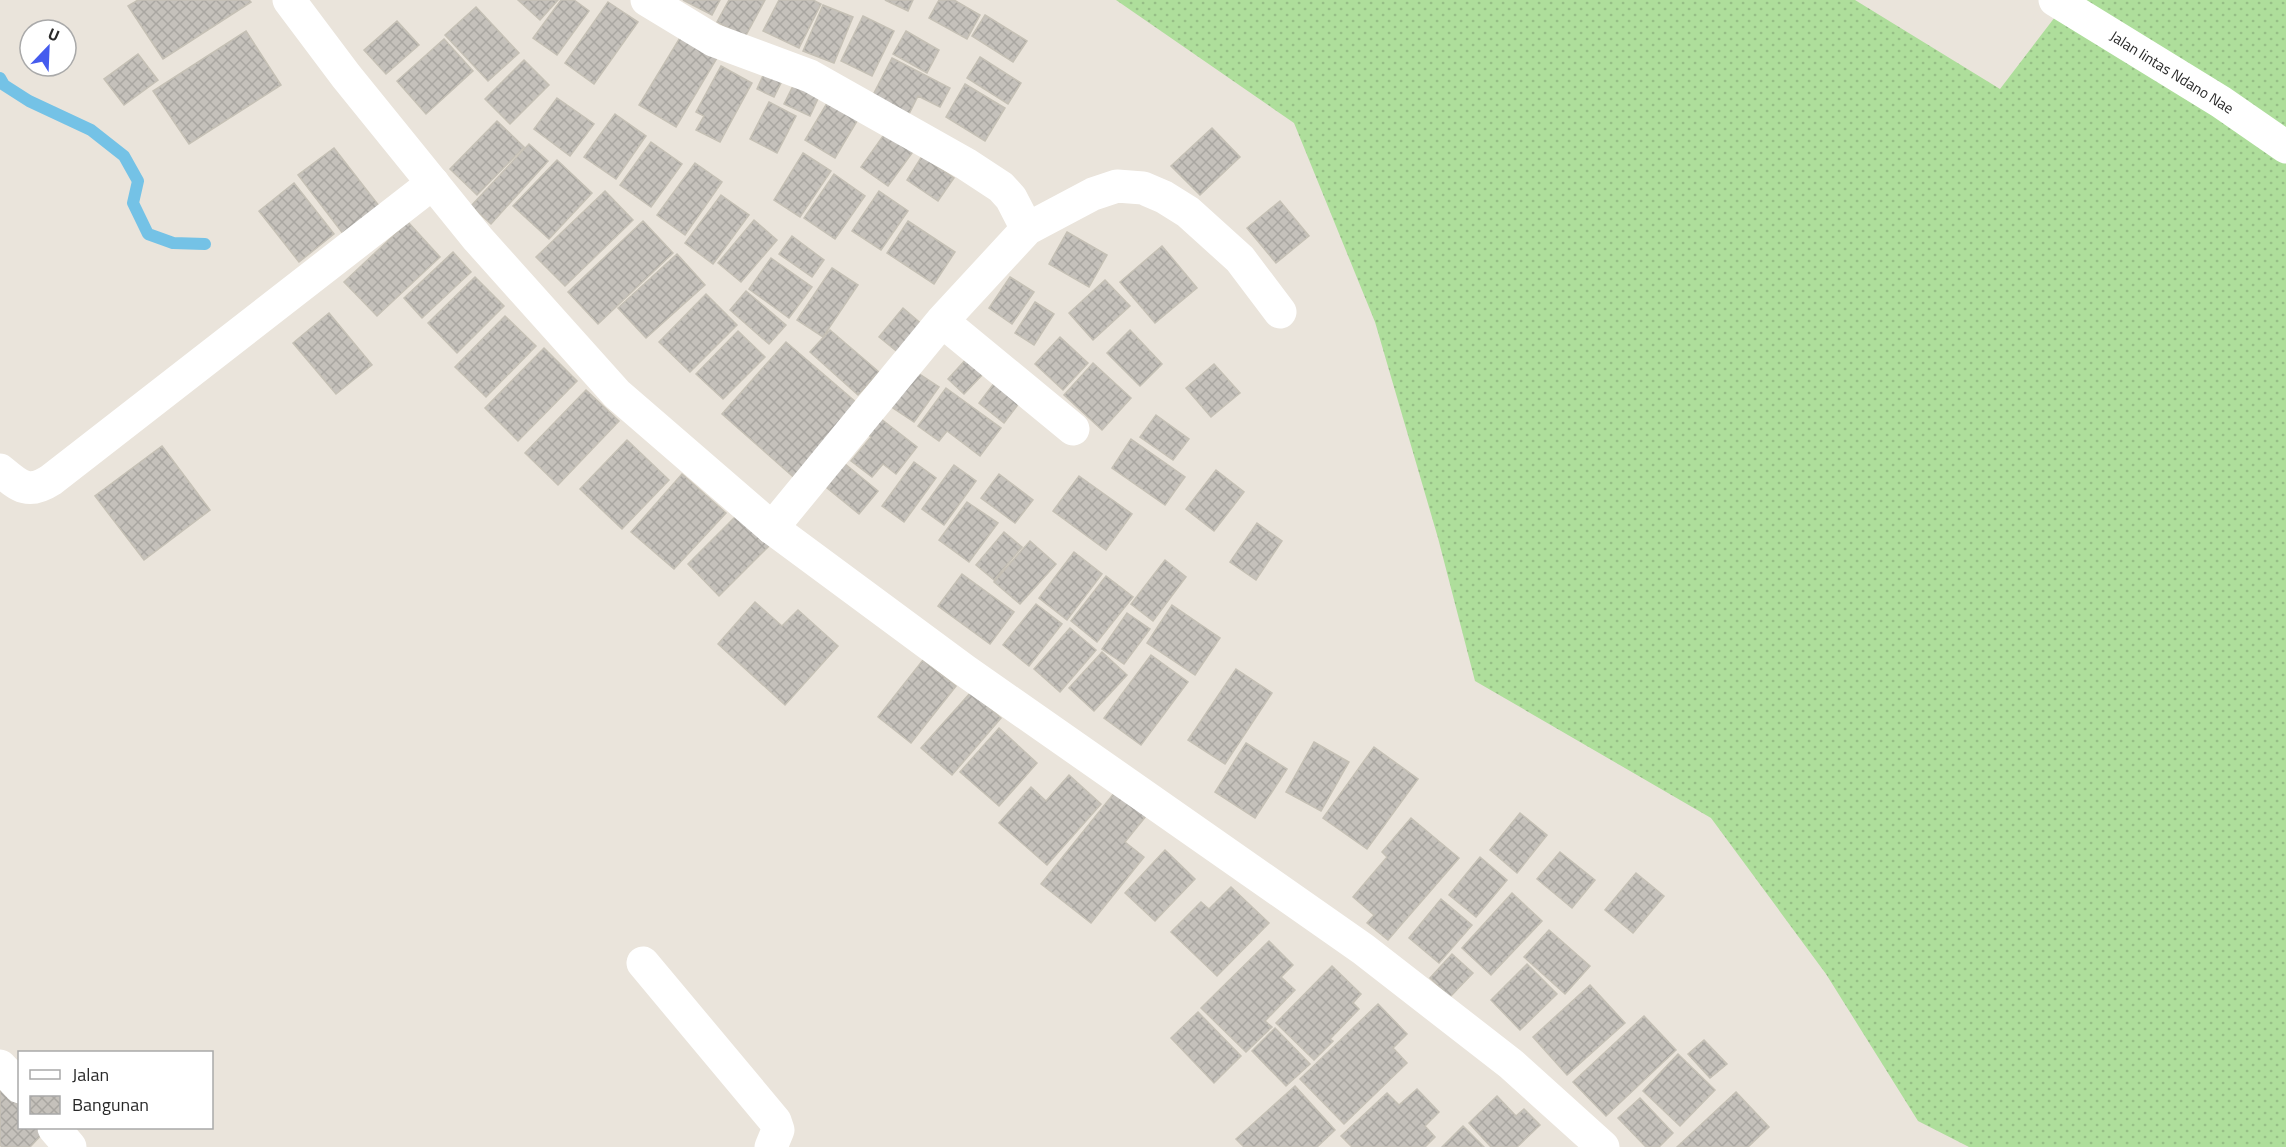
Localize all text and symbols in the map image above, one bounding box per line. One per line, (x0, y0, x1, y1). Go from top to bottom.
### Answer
north arrow (18, 18, 78, 78)
text: U (44, 21, 63, 47)
street label: Jalan lintas Ndano Nae (2106, 25, 2238, 119)
legend (18, 1051, 213, 1129)
text: Jalan (72, 1061, 109, 1088)
text: Bangunan (72, 1091, 149, 1118)

